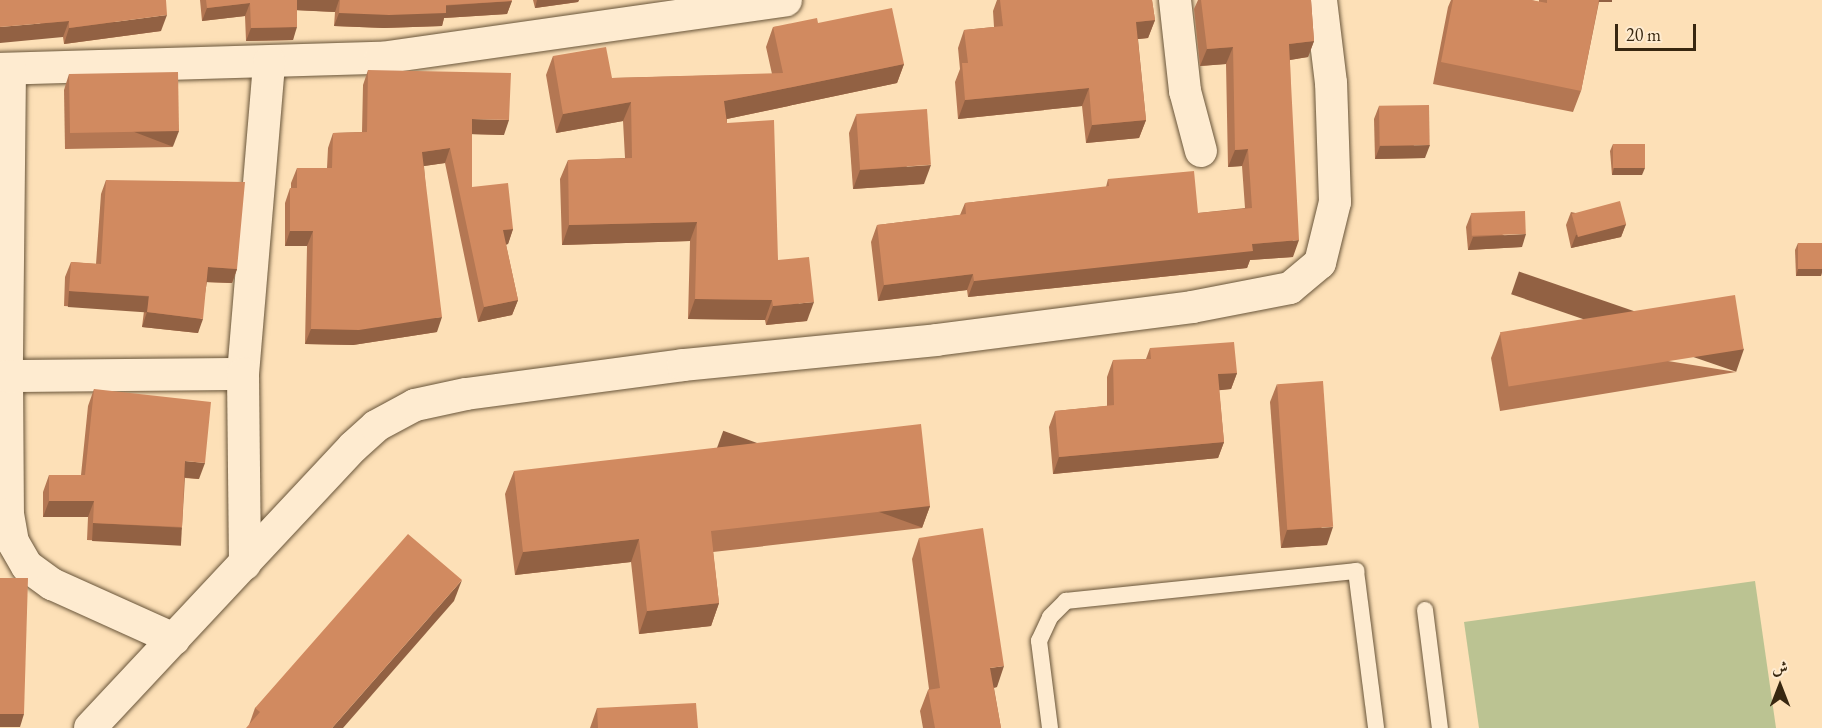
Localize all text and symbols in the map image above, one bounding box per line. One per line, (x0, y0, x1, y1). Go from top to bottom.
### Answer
scale bar (1618, 12, 1699, 50)
text: 20 m (1626, 23, 1661, 46)
north arrow (1750, 656, 1810, 716)
text: ش (1772, 657, 1788, 678)

